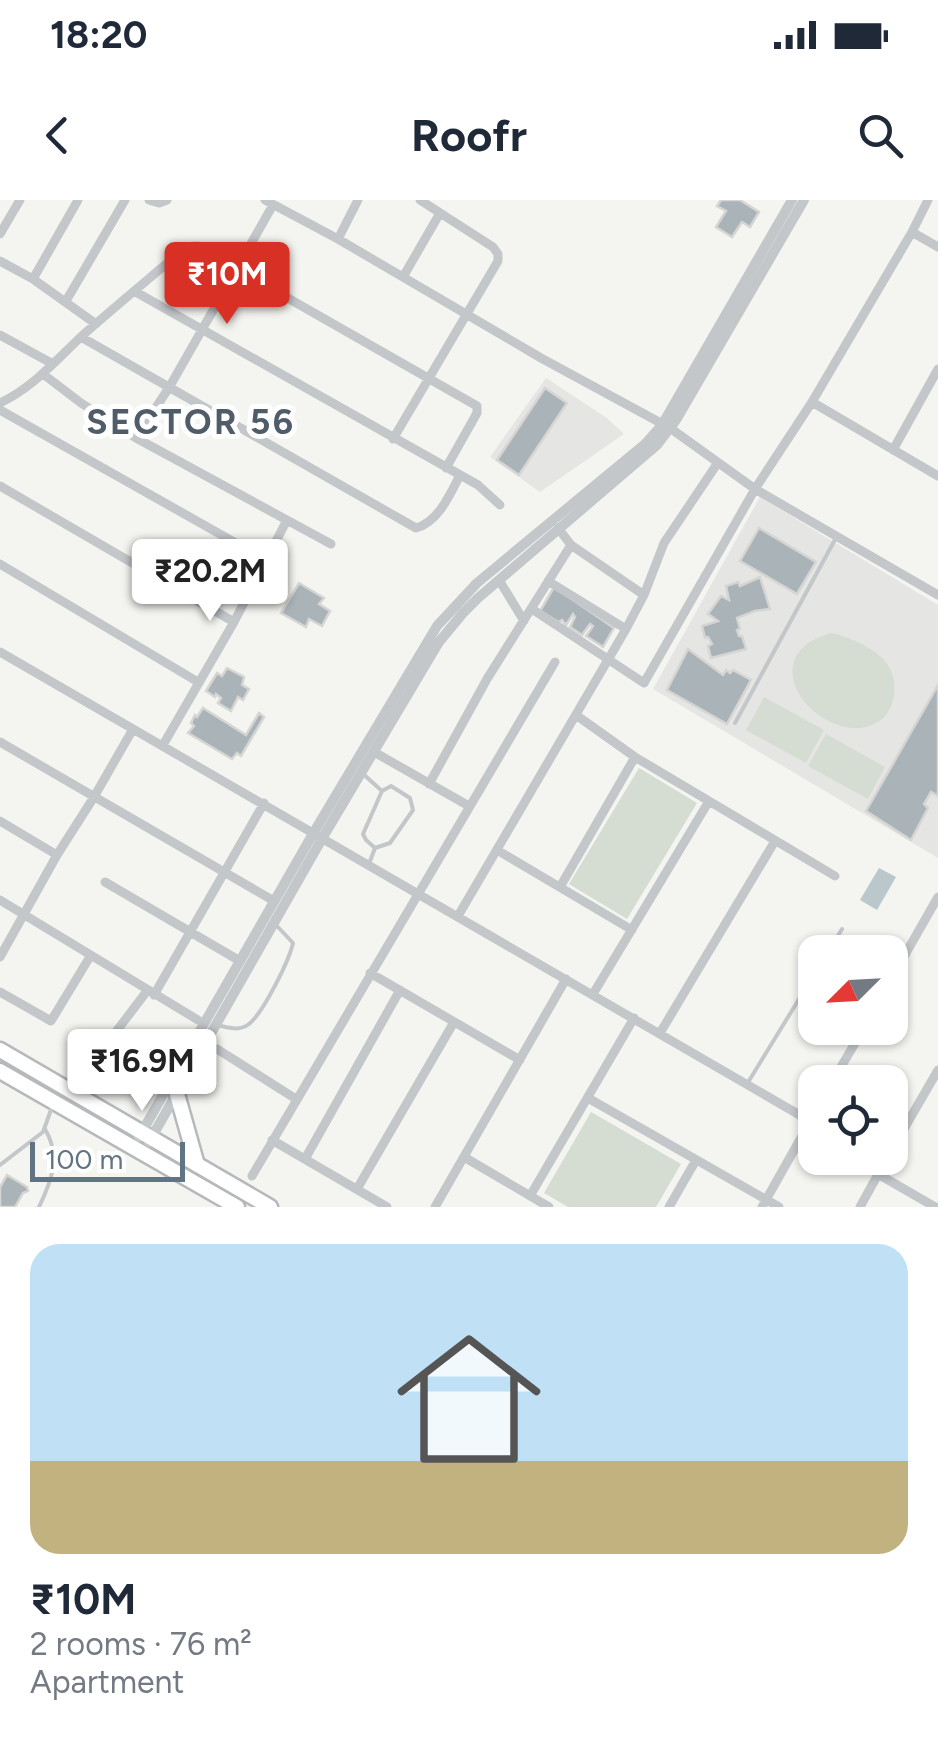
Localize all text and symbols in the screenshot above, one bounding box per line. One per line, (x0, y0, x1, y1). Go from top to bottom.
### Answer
text: 18:20 (50, 12, 147, 58)
icon: back (30, 108, 85, 163)
text: Roofr (411, 108, 527, 162)
icon: search (853, 108, 908, 163)
pin: ₹10M (168, 242, 286, 327)
text: ₹10M (187, 255, 267, 293)
district label: SECTOR 56 (86, 401, 296, 443)
pin: ₹20.2M (129, 539, 291, 624)
text: ₹20.2M (154, 552, 266, 590)
north arrow (798, 935, 908, 1045)
map controls (798, 935, 908, 1175)
pin: ₹16.9M (61, 1029, 223, 1114)
text: ₹16.9M (89, 1042, 195, 1080)
button: locate (798, 1065, 908, 1175)
scale bar (30, 1137, 185, 1181)
text: 100 m (45, 1142, 123, 1176)
icon: home (379, 1309, 559, 1489)
text: ₹10M (30, 1574, 136, 1625)
text: 2 rooms · 76 m² (30, 1625, 252, 1663)
text: Apartment (30, 1663, 184, 1701)

